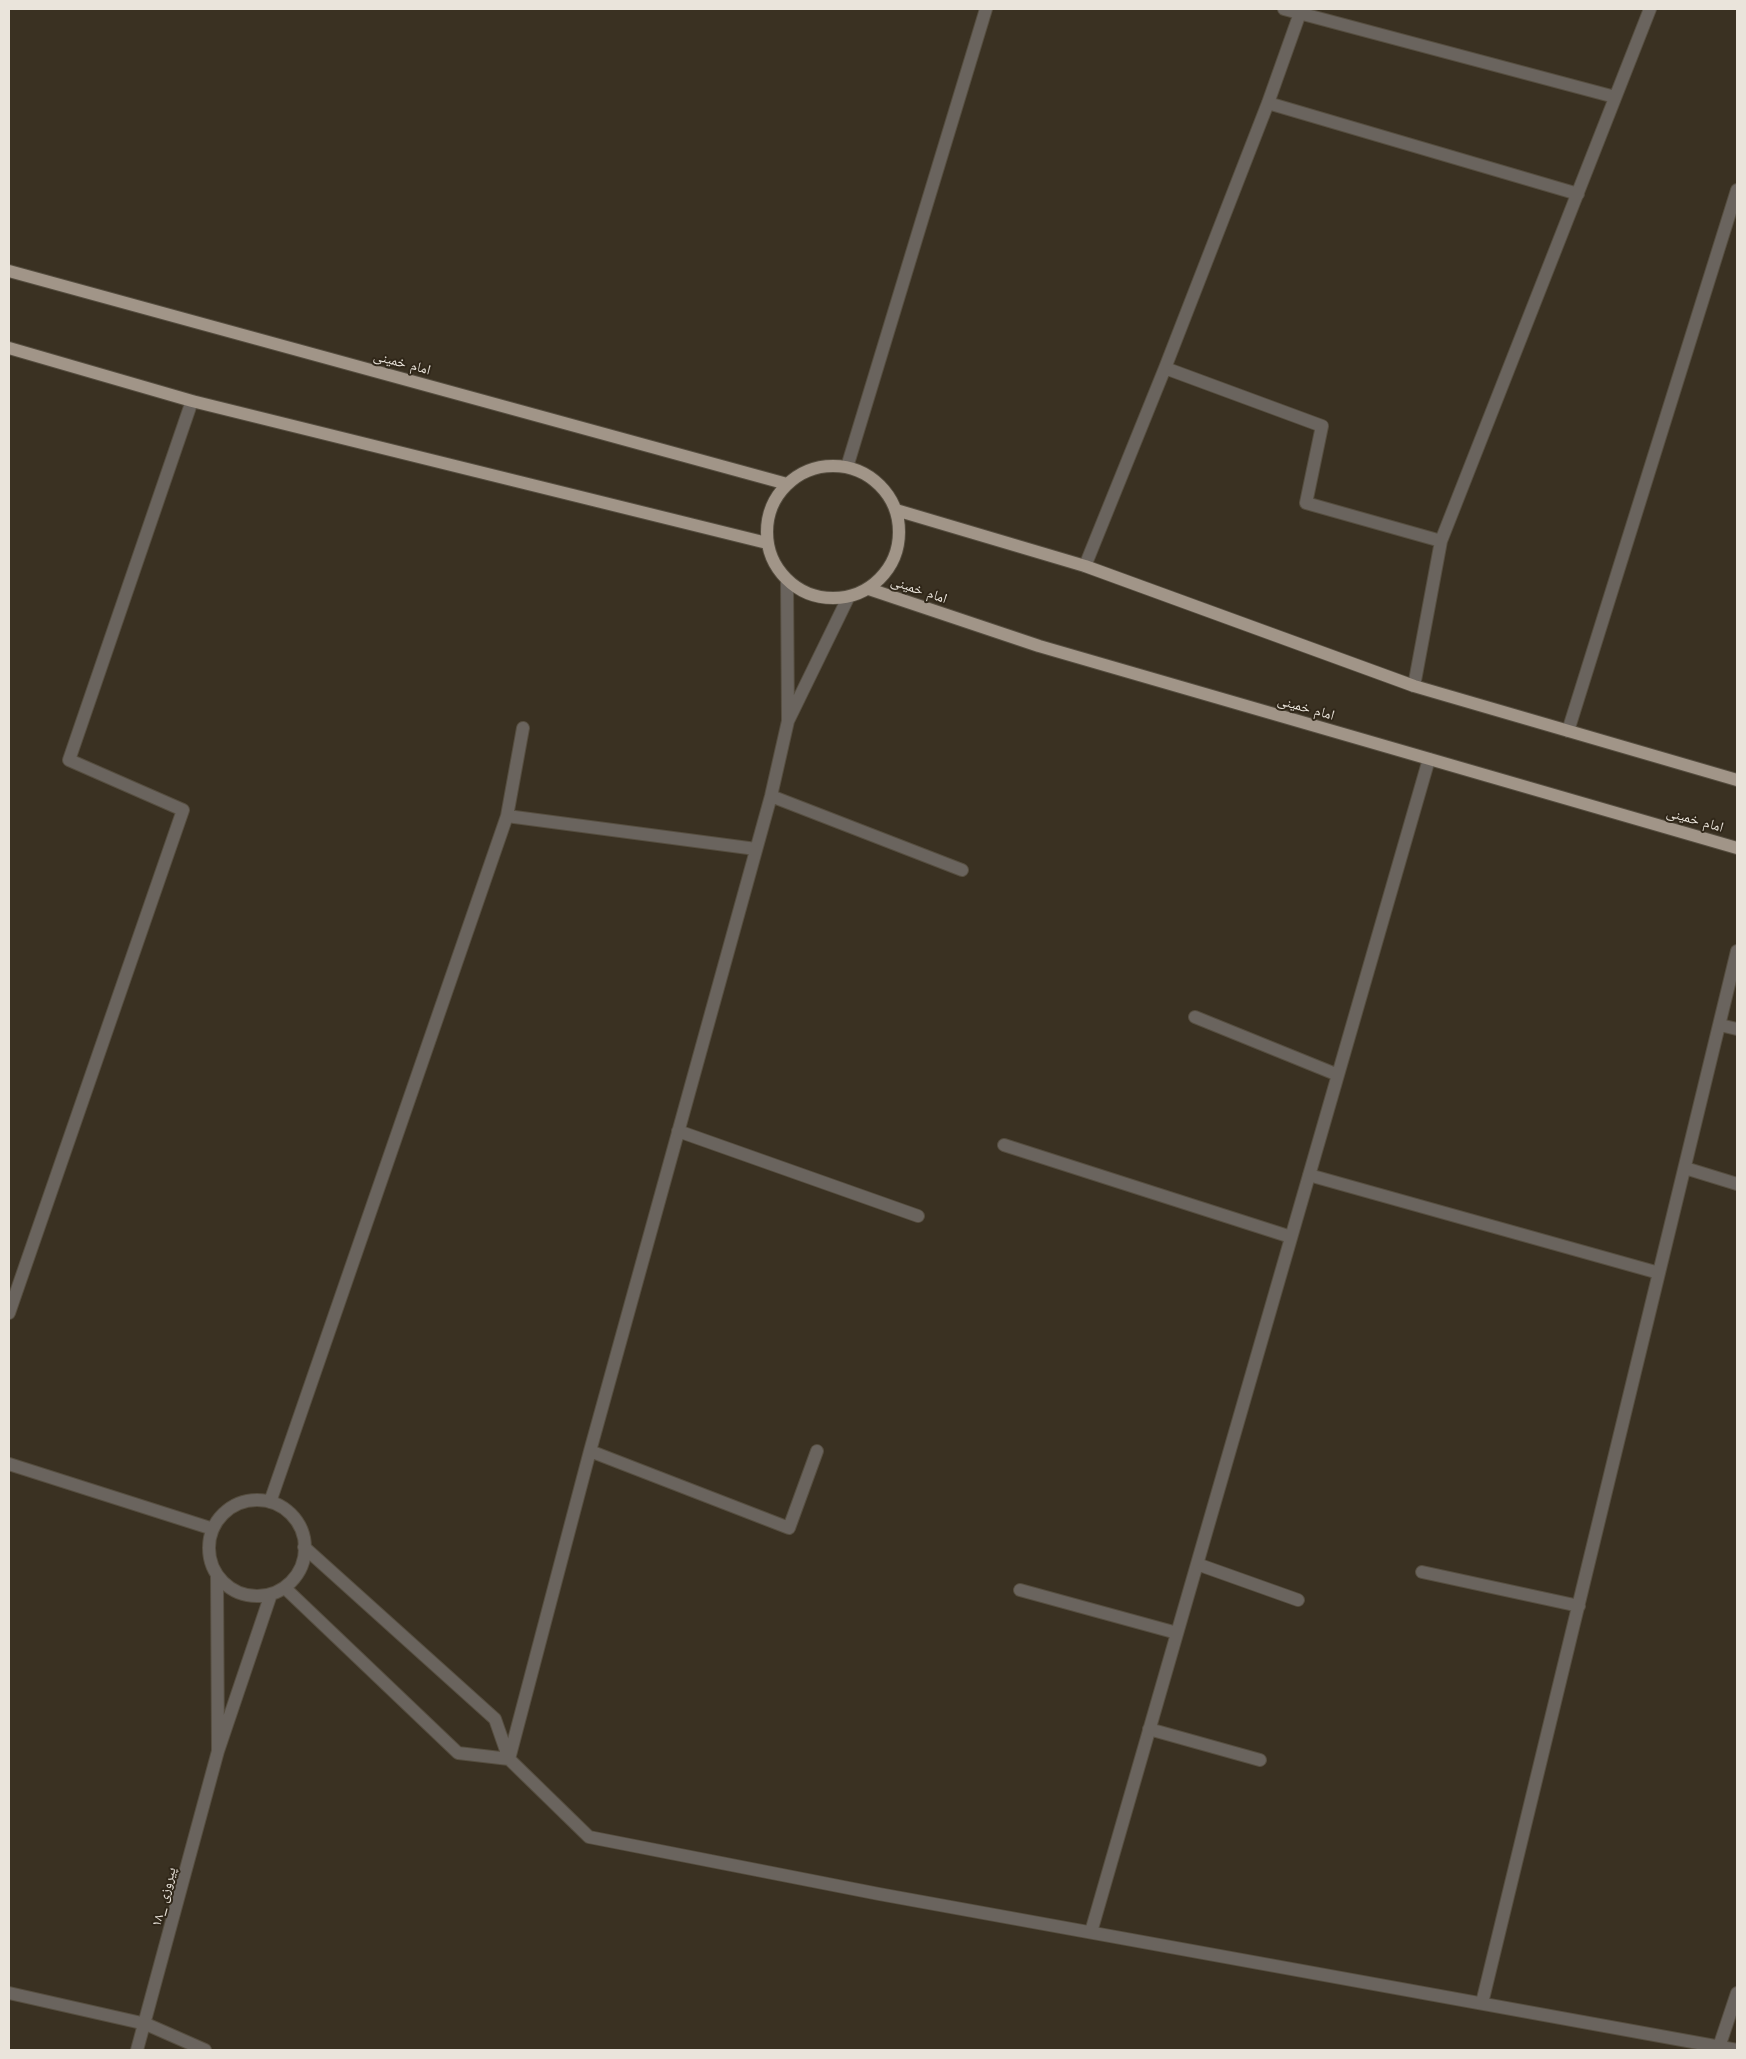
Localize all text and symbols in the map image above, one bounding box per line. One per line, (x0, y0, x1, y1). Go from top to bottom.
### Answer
street label: امام خمینی (372, 347, 432, 379)
street label: امام خمینی (889, 573, 949, 607)
street label: امام خمینی (1276, 692, 1336, 724)
street label: امام خمینی (1665, 804, 1725, 836)
street label: پیروزی _۱۸ (148, 1865, 180, 1929)

